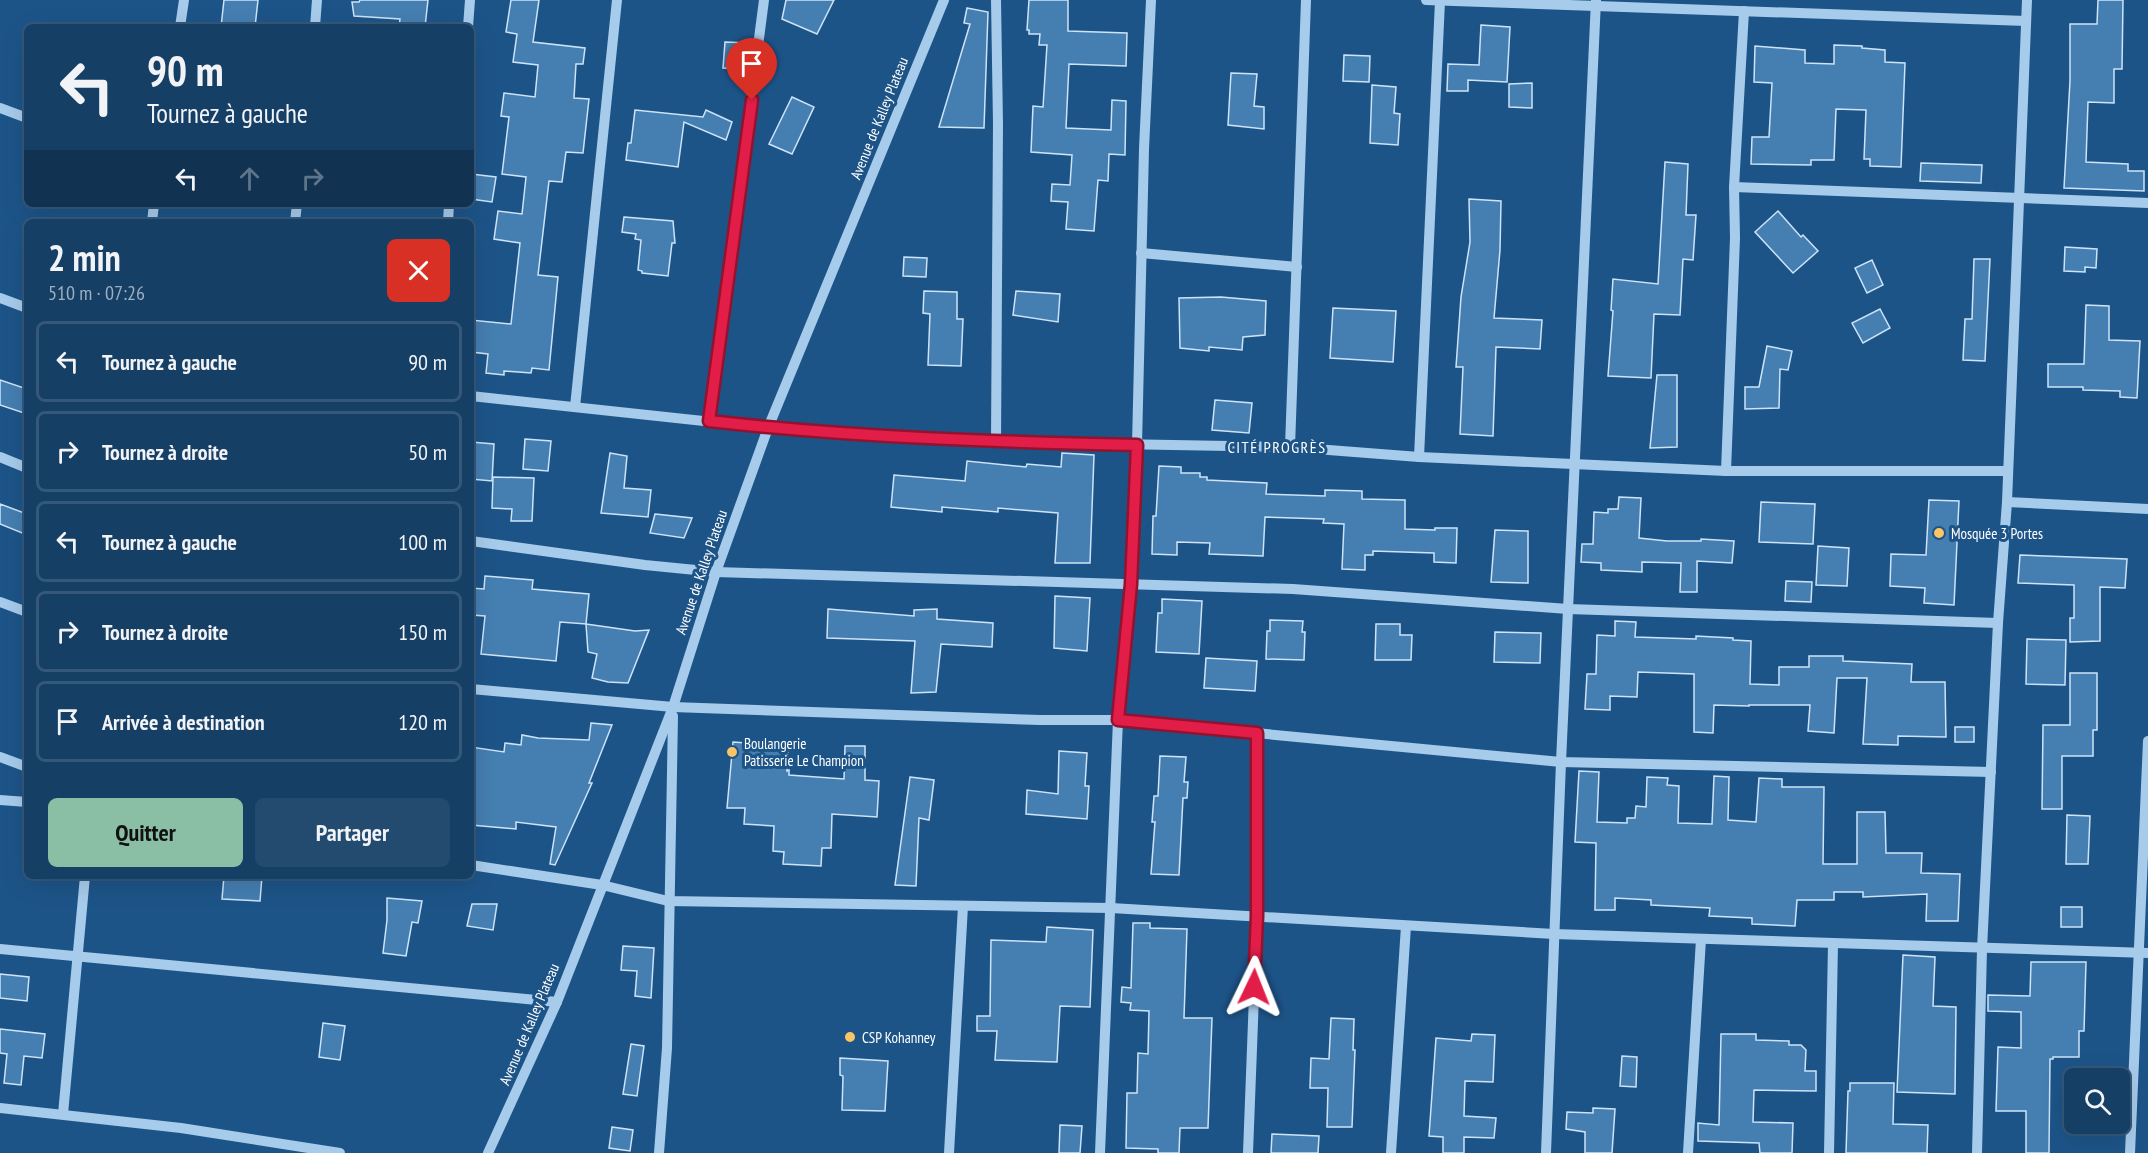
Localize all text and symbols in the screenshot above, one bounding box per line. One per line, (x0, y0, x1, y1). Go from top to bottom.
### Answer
pin (726, 38, 777, 100)
text: 90 m (147, 43, 224, 98)
icon: arrive (735, 47, 768, 80)
icon: left (48, 48, 126, 126)
street label: Avenue de Kalley Plateau (846, 54, 912, 182)
text: Tournez à gauche (147, 96, 308, 130)
icon: left (170, 162, 203, 195)
icon: ahead (233, 162, 266, 195)
icon: right (296, 162, 329, 195)
text: 2 min (48, 234, 121, 281)
button: close (387, 239, 450, 302)
text: 510 m · 07:26 (48, 280, 145, 306)
icon: left (51, 345, 84, 378)
text: Tournez à gauche (102, 348, 237, 376)
text: 90 m (408, 348, 447, 376)
icon: right (51, 435, 84, 468)
district label: CITÉ PROGRÈS (1228, 437, 1326, 457)
text: Tournez à droite (102, 438, 228, 466)
text: 50 m (408, 438, 447, 466)
street label: Avenue de Kalley Plateau (671, 507, 731, 637)
place label: Mosquée 3 Portes (1951, 524, 2043, 543)
icon: left (51, 525, 84, 558)
marker: Mosquée 3 Portes (1932, 526, 1946, 540)
text: Tournez à gauche (102, 528, 237, 556)
text: 100 m (398, 528, 447, 556)
icon: right (51, 615, 84, 648)
text: Tournez à droite (102, 618, 228, 646)
text: 150 m (398, 618, 447, 646)
icon: arrive (51, 705, 84, 738)
text: Arrivée à destination (102, 708, 265, 736)
text: 120 m (398, 708, 447, 736)
place label: Boulangerie Patisserie Le Champion (744, 734, 864, 770)
marker: Boulangerie Patisserie Le Champion (725, 745, 739, 759)
button: Quitter (48, 798, 243, 867)
button: Partager (255, 798, 450, 867)
position arrow (1222, 955, 1286, 1019)
street label: Avenue de Kalley Plateau (495, 960, 563, 1088)
place label: CSP Kohanney (862, 1028, 936, 1047)
marker: CSP Kohanney (843, 1030, 857, 1044)
map controls (2064, 1068, 2130, 1134)
button: search (2064, 1068, 2130, 1134)

